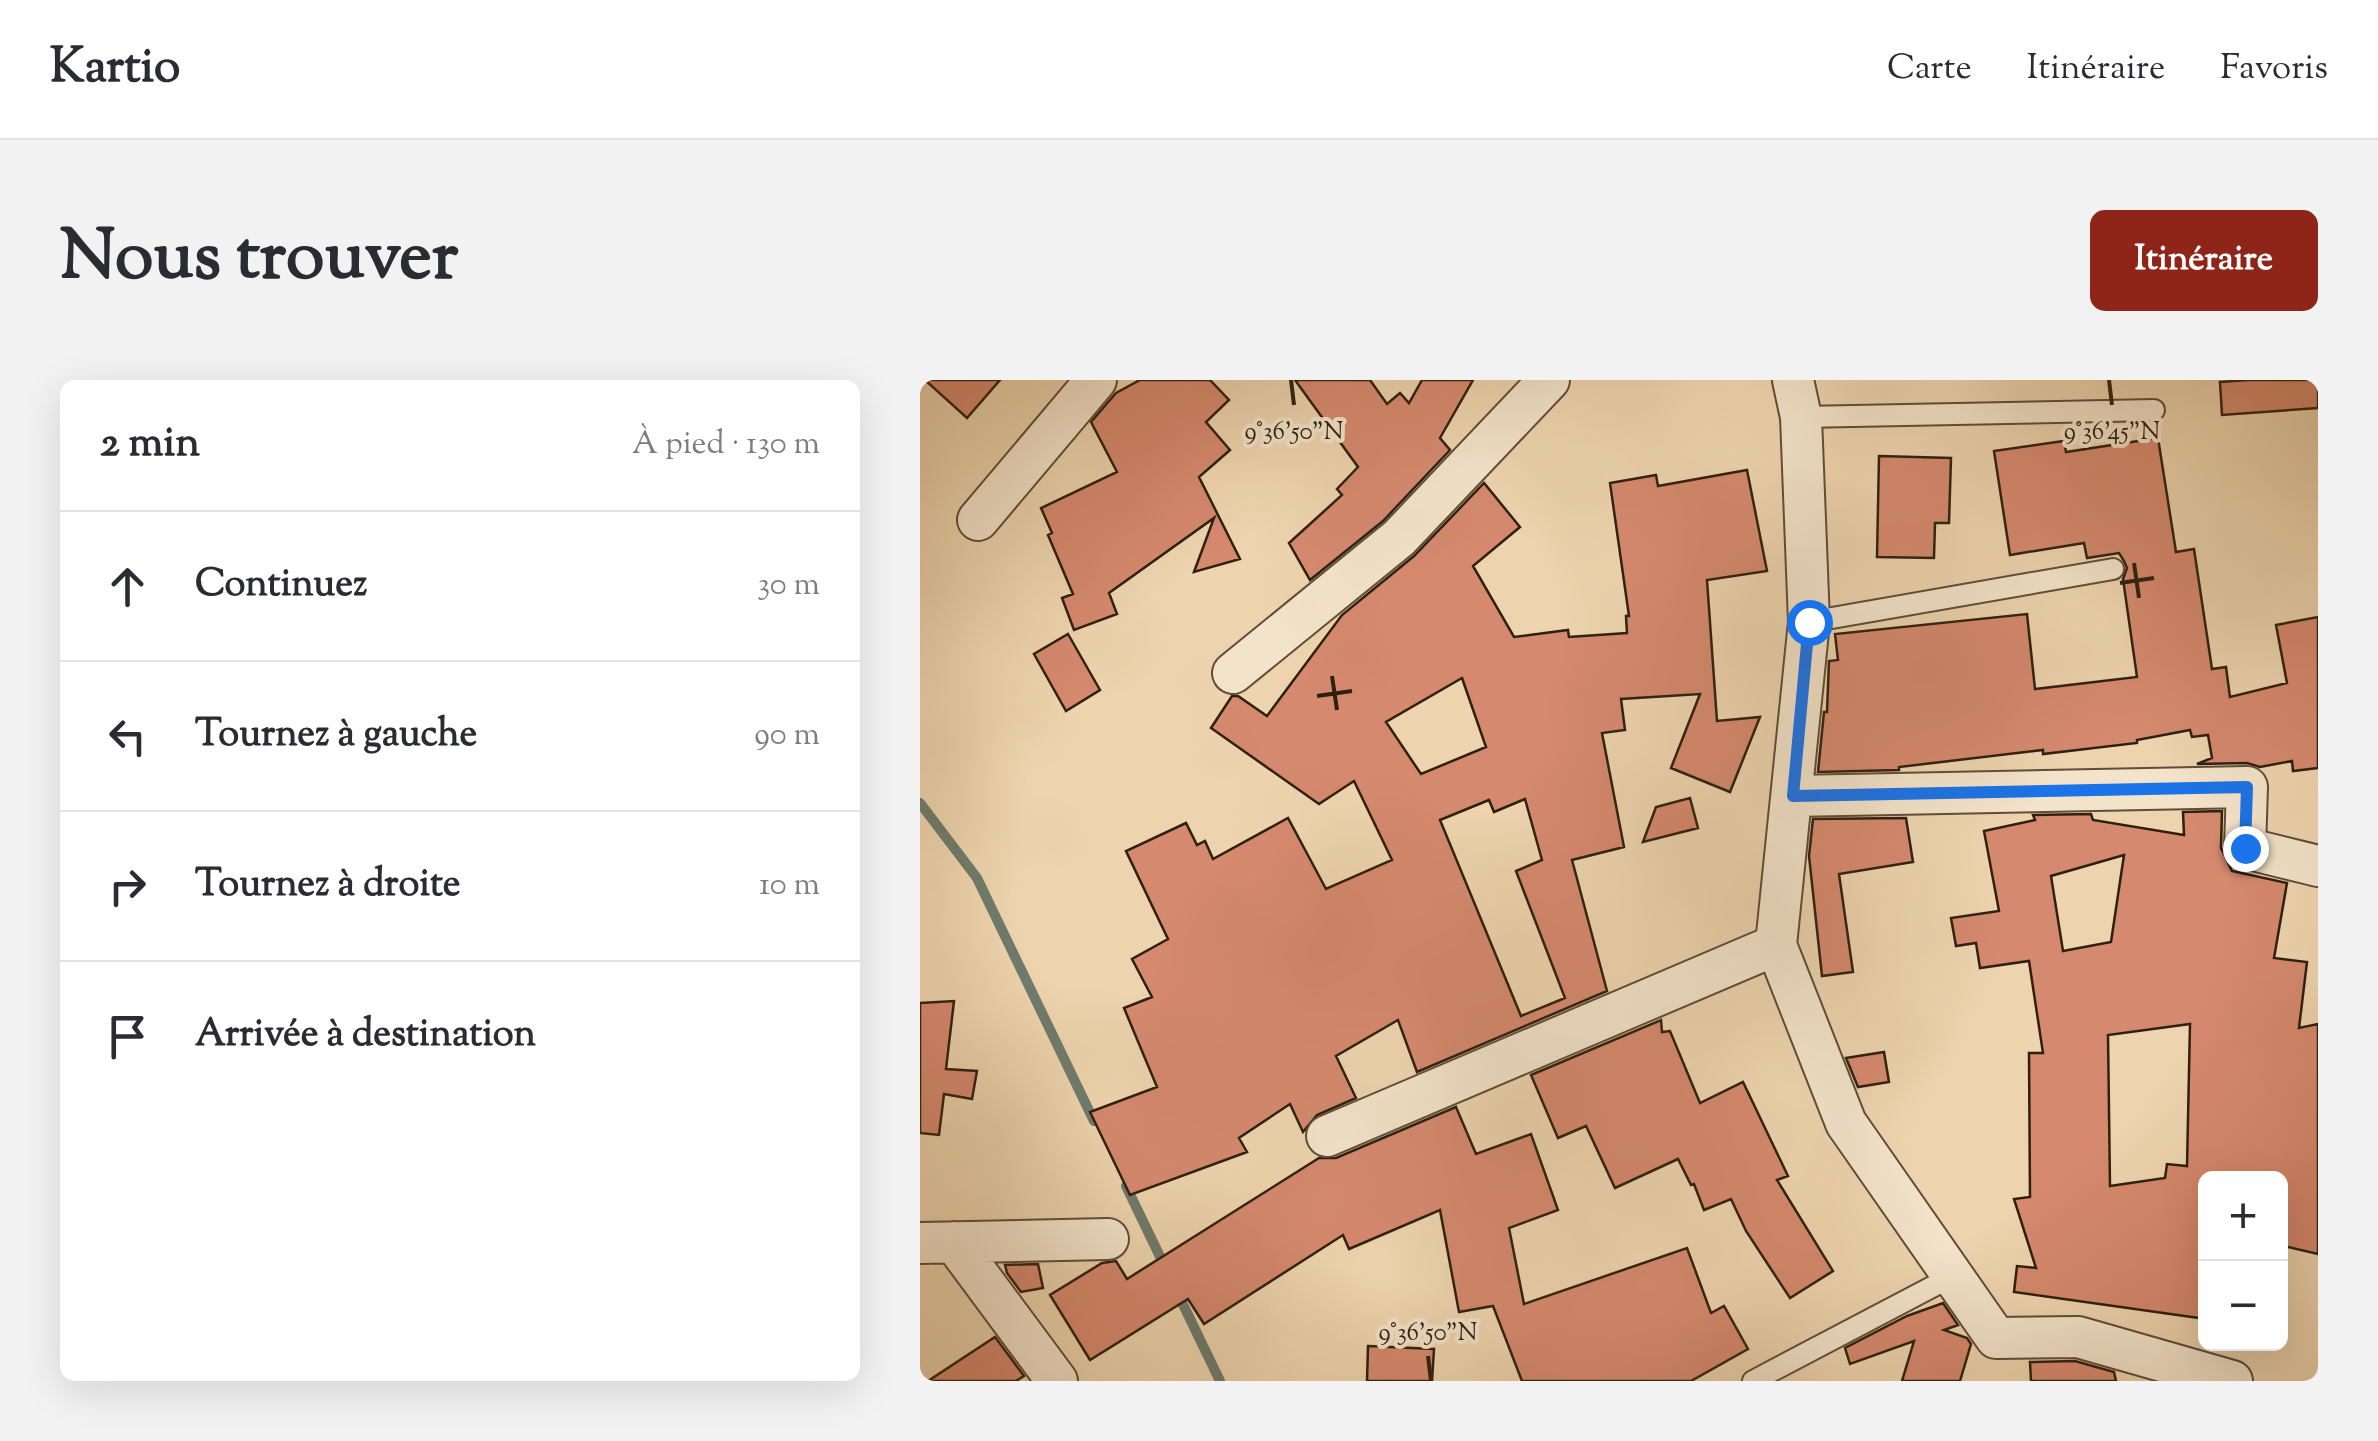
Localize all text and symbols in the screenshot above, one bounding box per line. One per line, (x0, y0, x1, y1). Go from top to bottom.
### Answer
text: Kartio (50, 35, 180, 104)
text: Carte (1887, 44, 1972, 95)
text: Itinéraire (2027, 44, 2165, 95)
text: Favoris (2220, 44, 2328, 95)
text: Nous trouver (60, 210, 458, 310)
button: Itinéraire (2090, 210, 2318, 311)
text: 2 min (100, 415, 200, 475)
text: 9°36'50"N (1245, 415, 1343, 451)
text: 9°36'45"N (2064, 415, 2160, 451)
text: À pied · 130 m (632, 422, 820, 468)
icon: ahead (100, 559, 155, 614)
text: Continuez (195, 559, 367, 613)
text: 30 m (757, 563, 820, 609)
route start (1787, 600, 1833, 646)
icon: left (100, 709, 155, 764)
text: Tournez à gauche (195, 709, 477, 763)
text: 90 m (754, 713, 820, 759)
route end (2223, 826, 2269, 872)
icon: right (100, 859, 155, 914)
text: Tournez à droite (195, 859, 461, 913)
text: 10 m (759, 863, 820, 909)
icon: arrive (100, 1009, 155, 1064)
text: Arrivée à destination (195, 1009, 536, 1063)
map controls (2198, 1171, 2288, 1351)
button: + (2198, 1171, 2288, 1261)
button: − (2198, 1261, 2288, 1351)
text: 9°36'50"N (1379, 1316, 1477, 1352)

